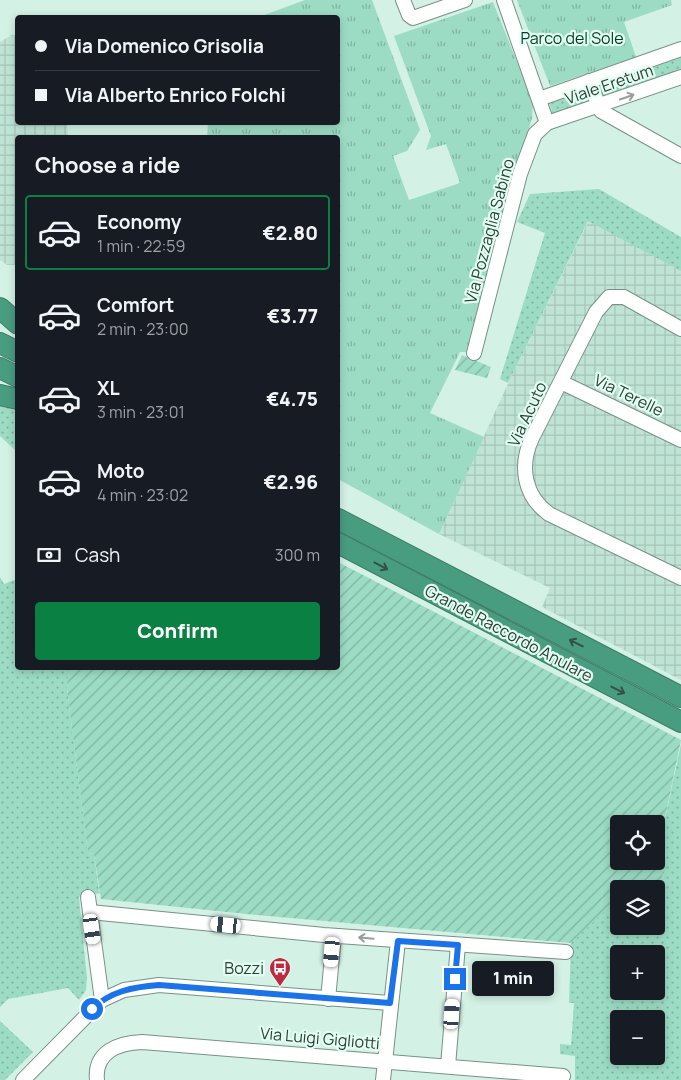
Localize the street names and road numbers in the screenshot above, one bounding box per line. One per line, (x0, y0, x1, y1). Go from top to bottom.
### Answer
street label: Viale Eretum (562, 59, 656, 109)
street label: Via Pozzaglia Sabino (459, 156, 519, 306)
street label: Via Terelle (591, 369, 667, 421)
street label: Via Acuto (502, 378, 552, 450)
street label: Grande Raccordo Anulare (421, 579, 597, 687)
street label: Via Luigi Gigliotti (259, 1022, 381, 1054)

